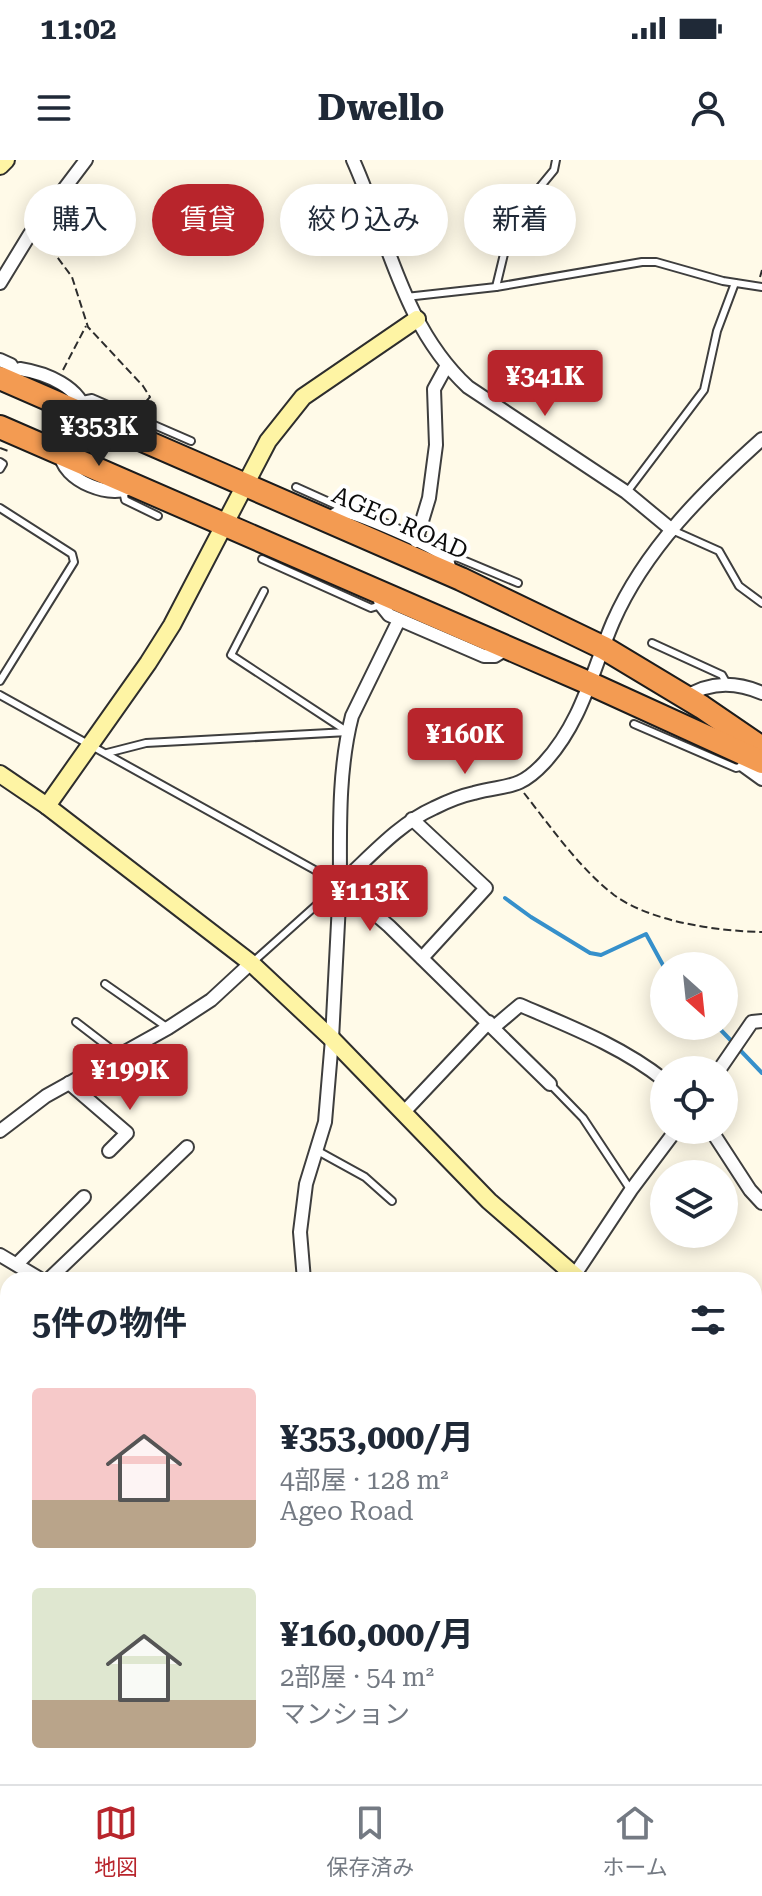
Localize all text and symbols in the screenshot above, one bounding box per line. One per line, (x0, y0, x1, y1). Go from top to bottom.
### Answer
text: 11:02 (40, 11, 117, 46)
icon: menu (32, 86, 76, 130)
icon: person (686, 86, 730, 130)
text: Dwello (317, 87, 445, 129)
chip: 購入 (24, 184, 136, 256)
chip: 賃貸 (152, 184, 264, 256)
chip: 絞り込み (280, 184, 448, 256)
chip: 新着 (464, 184, 576, 256)
pin: ¥341K (489, 350, 601, 418)
text: ¥341K (506, 361, 584, 391)
pin: ¥353K (43, 400, 155, 468)
text: ¥353K (60, 411, 138, 441)
street label: AGEO ROAD (328, 481, 472, 565)
pin: ¥160K (409, 708, 521, 776)
text: ¥160K (426, 719, 504, 749)
pin: ¥113K (314, 865, 426, 933)
text: ¥113K (331, 876, 409, 906)
north arrow (650, 952, 738, 1040)
map controls (650, 952, 738, 1248)
pin: ¥199K (74, 1044, 186, 1112)
text: ¥199K (91, 1055, 169, 1085)
button: locate (650, 1056, 738, 1144)
button: layers (650, 1160, 738, 1248)
icon: filters (686, 1298, 730, 1342)
text: 5件の物件 (32, 1303, 187, 1343)
text: ¥353,000/月 (280, 1417, 474, 1457)
icon: home (96, 1420, 192, 1516)
text: 4部屋 · 128 m² (280, 1465, 449, 1495)
text: Ageo Road (280, 1496, 413, 1526)
text: ¥160,000/月 (280, 1614, 474, 1654)
icon: home (96, 1620, 192, 1716)
text: 2部屋 · 54 m² (280, 1662, 434, 1692)
text: マンション (280, 1699, 410, 1729)
tab: 地図 (94, 1801, 138, 1881)
tab: 保存済み (326, 1801, 414, 1881)
tab: ホーム (603, 1801, 668, 1881)

